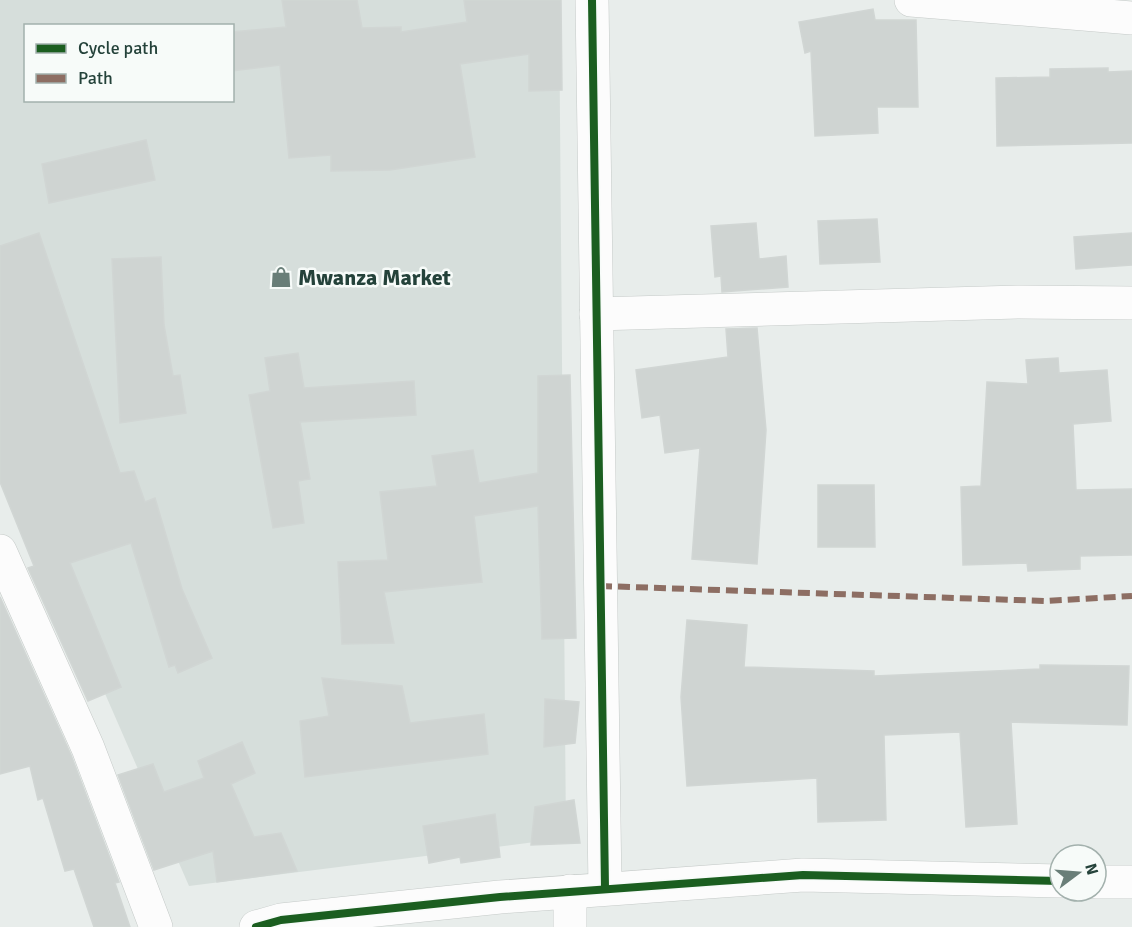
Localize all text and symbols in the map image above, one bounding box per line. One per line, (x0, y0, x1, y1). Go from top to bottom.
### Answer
legend (24, 24, 234, 102)
text: Cycle path (78, 37, 158, 59)
text: Path (78, 67, 113, 89)
place label: Mwanza Market (298, 264, 451, 291)
shop icon: Mwanza Market (269, 265, 293, 289)
north arrow (1048, 843, 1108, 903)
text: N (1080, 861, 1103, 877)

